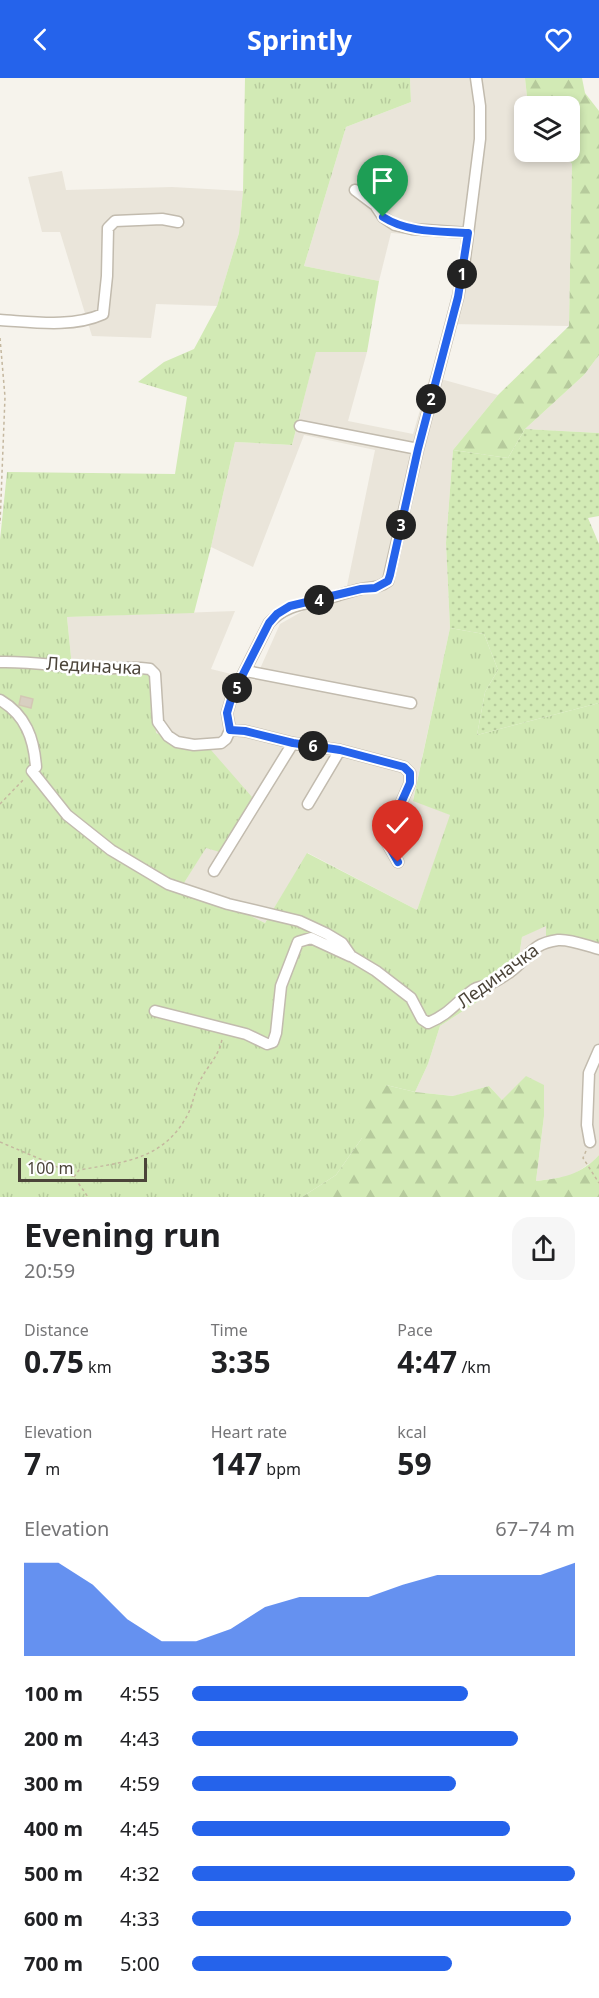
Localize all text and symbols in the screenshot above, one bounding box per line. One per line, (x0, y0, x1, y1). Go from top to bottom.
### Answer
text: Sprintly (247, 21, 352, 58)
icon: back (24, 23, 57, 56)
icon: heart (542, 23, 575, 56)
map controls (514, 96, 580, 162)
button: layers (514, 96, 580, 162)
pin (357, 155, 408, 217)
icon: arrive (366, 164, 399, 197)
pin: 1 (447, 259, 477, 289)
text: 1 (457, 263, 467, 285)
pin: 2 (416, 384, 446, 414)
text: 2 (426, 388, 436, 410)
pin: 3 (386, 510, 416, 540)
text: 3 (396, 514, 406, 536)
pin: 4 (304, 585, 334, 615)
text: 4 (314, 589, 324, 611)
street label: Лединачка (46, 651, 142, 679)
pin: 5 (222, 673, 252, 703)
text: 5 (232, 677, 242, 699)
pin: 6 (298, 731, 328, 761)
text: 6 (308, 735, 318, 757)
pin (372, 800, 423, 862)
icon: check (381, 809, 414, 842)
street label: Лединачка (452, 937, 543, 1013)
scale bar (18, 1155, 147, 1182)
text: 100 m (27, 1157, 74, 1179)
text: Evening run (24, 1212, 221, 1257)
button: share (512, 1217, 575, 1280)
text: 20:59 (24, 1257, 75, 1284)
text: Distance (24, 1319, 89, 1341)
text: Time (211, 1319, 248, 1341)
text: Pace (397, 1319, 433, 1341)
text: 0.75 (24, 1341, 84, 1382)
text: 3:35 (211, 1341, 271, 1382)
text: 4:47 (397, 1341, 457, 1382)
text: km (84, 1356, 112, 1378)
text: /km (457, 1356, 491, 1378)
text: Elevation (24, 1421, 92, 1443)
text: Heart rate (211, 1421, 287, 1443)
text: kcal (397, 1421, 427, 1443)
text: 7 (24, 1443, 41, 1484)
text: 147 (211, 1443, 262, 1484)
text: 59 (397, 1443, 432, 1484)
text: m (41, 1458, 60, 1480)
text: bpm (262, 1458, 301, 1480)
text: Elevation (24, 1515, 109, 1542)
text: 67–74 m (495, 1515, 575, 1542)
text: 100 m (24, 1680, 83, 1707)
text: 4:55 (120, 1680, 160, 1707)
text: 200 m (24, 1725, 83, 1752)
text: 4:43 (120, 1725, 160, 1752)
text: 300 m (24, 1770, 83, 1797)
text: 4:59 (120, 1770, 160, 1797)
text: 400 m (24, 1815, 83, 1842)
text: 4:45 (120, 1815, 160, 1842)
text: 500 m (24, 1860, 83, 1887)
text: 4:32 (120, 1860, 160, 1887)
text: 600 m (24, 1905, 83, 1932)
text: 4:33 (120, 1905, 160, 1932)
text: 700 m (24, 1950, 83, 1977)
text: 5:00 (120, 1950, 160, 1977)

